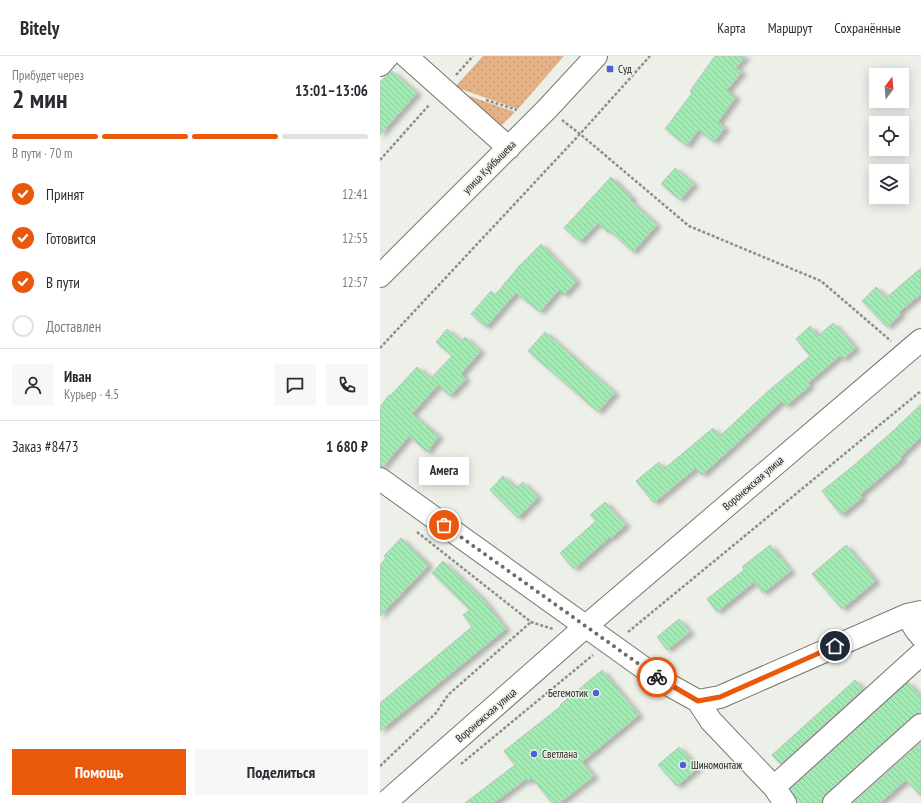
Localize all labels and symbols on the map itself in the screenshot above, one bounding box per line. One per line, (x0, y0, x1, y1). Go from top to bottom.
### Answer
place label: Суд (618, 62, 632, 76)
marker: Суд (605, 64, 615, 74)
north arrow (869, 68, 909, 108)
street label: улица Куйбышева (459, 137, 519, 197)
street label: Воронежская улица (720, 453, 786, 513)
callout: Амега (419, 457, 469, 485)
pin (427, 508, 461, 542)
pin (818, 629, 852, 663)
courier (637, 657, 677, 697)
street label: Воронежская улица (453, 685, 519, 745)
place label: Бегемотик (548, 686, 589, 700)
marker: Бегемотик (591, 688, 601, 698)
place label: Светлана (542, 747, 577, 761)
marker: Светлана (529, 749, 539, 759)
place label: Шиномонтаж (691, 758, 742, 772)
marker: Шиномонтаж (678, 760, 688, 770)

